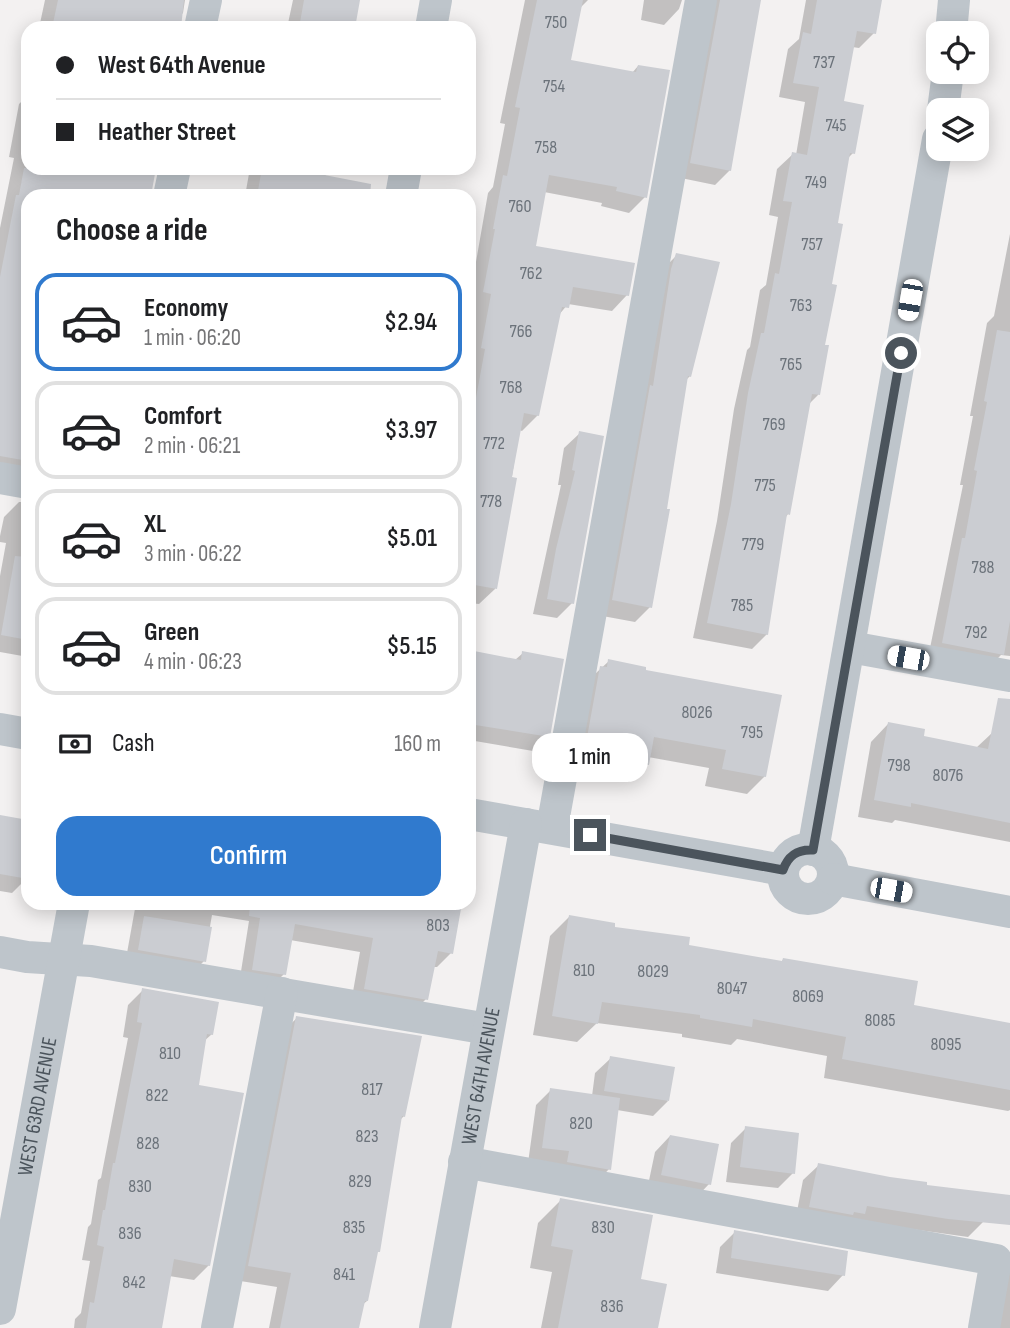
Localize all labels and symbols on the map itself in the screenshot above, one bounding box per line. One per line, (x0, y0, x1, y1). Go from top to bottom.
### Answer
house number: 750 (545, 12, 567, 33)
house number: 737 (813, 52, 836, 73)
house number: 754 (543, 76, 565, 97)
house number: 745 (825, 115, 847, 136)
house number: 758 (535, 137, 557, 158)
house number: 749 (805, 172, 827, 193)
house number: 760 (508, 196, 532, 217)
house number: 757 (801, 234, 824, 255)
house number: 762 (520, 263, 542, 284)
car (897, 277, 924, 323)
house number: 763 (790, 295, 812, 316)
house number: 766 (510, 321, 533, 342)
route start (885, 337, 917, 369)
house number: 765 (780, 354, 802, 375)
house number: 768 (500, 377, 523, 398)
house number: 769 (763, 414, 785, 435)
house number: 772 (483, 433, 505, 454)
house number: 775 (754, 475, 776, 496)
house number: 778 (480, 491, 502, 512)
house number: 779 (742, 534, 764, 555)
house number: 788 (972, 557, 995, 578)
house number: 785 (731, 595, 753, 616)
house number: 792 (965, 622, 987, 643)
car (886, 644, 931, 672)
house number: 8026 (681, 702, 713, 723)
house number: 795 (741, 722, 763, 743)
callout: 1 min (532, 734, 648, 782)
house number: 798 (887, 755, 911, 776)
house number: 8076 (933, 765, 964, 786)
route end (574, 819, 606, 851)
car (869, 876, 914, 904)
house number: 803 (426, 915, 450, 936)
house number: 810 (573, 960, 595, 981)
house number: 8029 (637, 961, 669, 982)
house number: 8047 (717, 978, 748, 999)
house number: 8069 (792, 986, 824, 1007)
street label: WEST 64TH AVENUE (456, 1005, 505, 1147)
house number: 8085 (864, 1010, 896, 1031)
house number: 8095 (930, 1034, 962, 1055)
street label: WEST 63RD AVENUE (12, 1035, 62, 1178)
house number: 810 (159, 1043, 181, 1064)
house number: 817 (361, 1079, 383, 1100)
house number: 822 (146, 1085, 169, 1106)
house number: 820 (569, 1113, 593, 1134)
house number: 823 (355, 1126, 379, 1147)
house number: 828 (136, 1133, 160, 1154)
house number: 829 (348, 1171, 372, 1192)
house number: 830 (128, 1176, 152, 1197)
house number: 835 (343, 1217, 365, 1238)
house number: 830 (591, 1217, 615, 1238)
house number: 836 (118, 1223, 142, 1244)
house number: 841 (333, 1264, 356, 1285)
house number: 842 (122, 1272, 146, 1293)
house number: 836 (600, 1296, 624, 1317)

